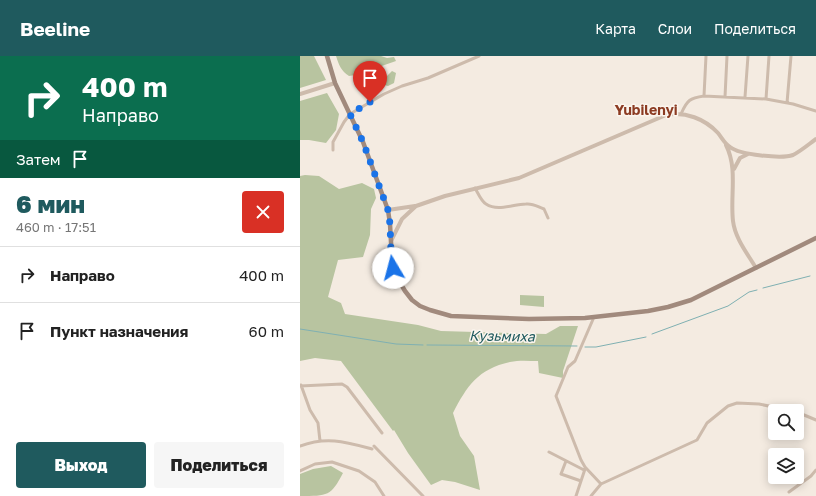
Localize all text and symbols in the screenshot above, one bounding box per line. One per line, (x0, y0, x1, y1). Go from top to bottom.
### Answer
text: Beeline (20, 17, 90, 40)
text: Карта (595, 20, 636, 37)
text: Слои (658, 20, 692, 37)
text: Поделиться (714, 20, 796, 37)
pin (353, 61, 387, 102)
icon: arrive (359, 67, 381, 89)
text: 400 m (82, 70, 167, 103)
icon: right (16, 72, 68, 124)
district label: Yubilenyi (614, 101, 678, 118)
text: Направо (82, 104, 159, 126)
icon: arrive (69, 148, 91, 170)
text: Затем (16, 150, 61, 168)
text: 6 мин (16, 189, 85, 218)
button: close (242, 191, 284, 233)
text: 460 m · 17:51 (16, 219, 96, 235)
position arrow (372, 247, 414, 289)
icon: right (16, 264, 38, 286)
text: Направо (50, 266, 115, 284)
text: 400 m (239, 266, 284, 284)
icon: arrive (16, 320, 38, 342)
text: Пункт назначения (50, 322, 188, 340)
text: 60 m (249, 322, 284, 340)
water label: Кузьмиха (469, 326, 536, 345)
map controls (768, 404, 804, 484)
button: search (768, 404, 804, 440)
button: Выход (16, 442, 146, 488)
button: Поделиться (154, 442, 284, 488)
button: layers (768, 448, 804, 484)

